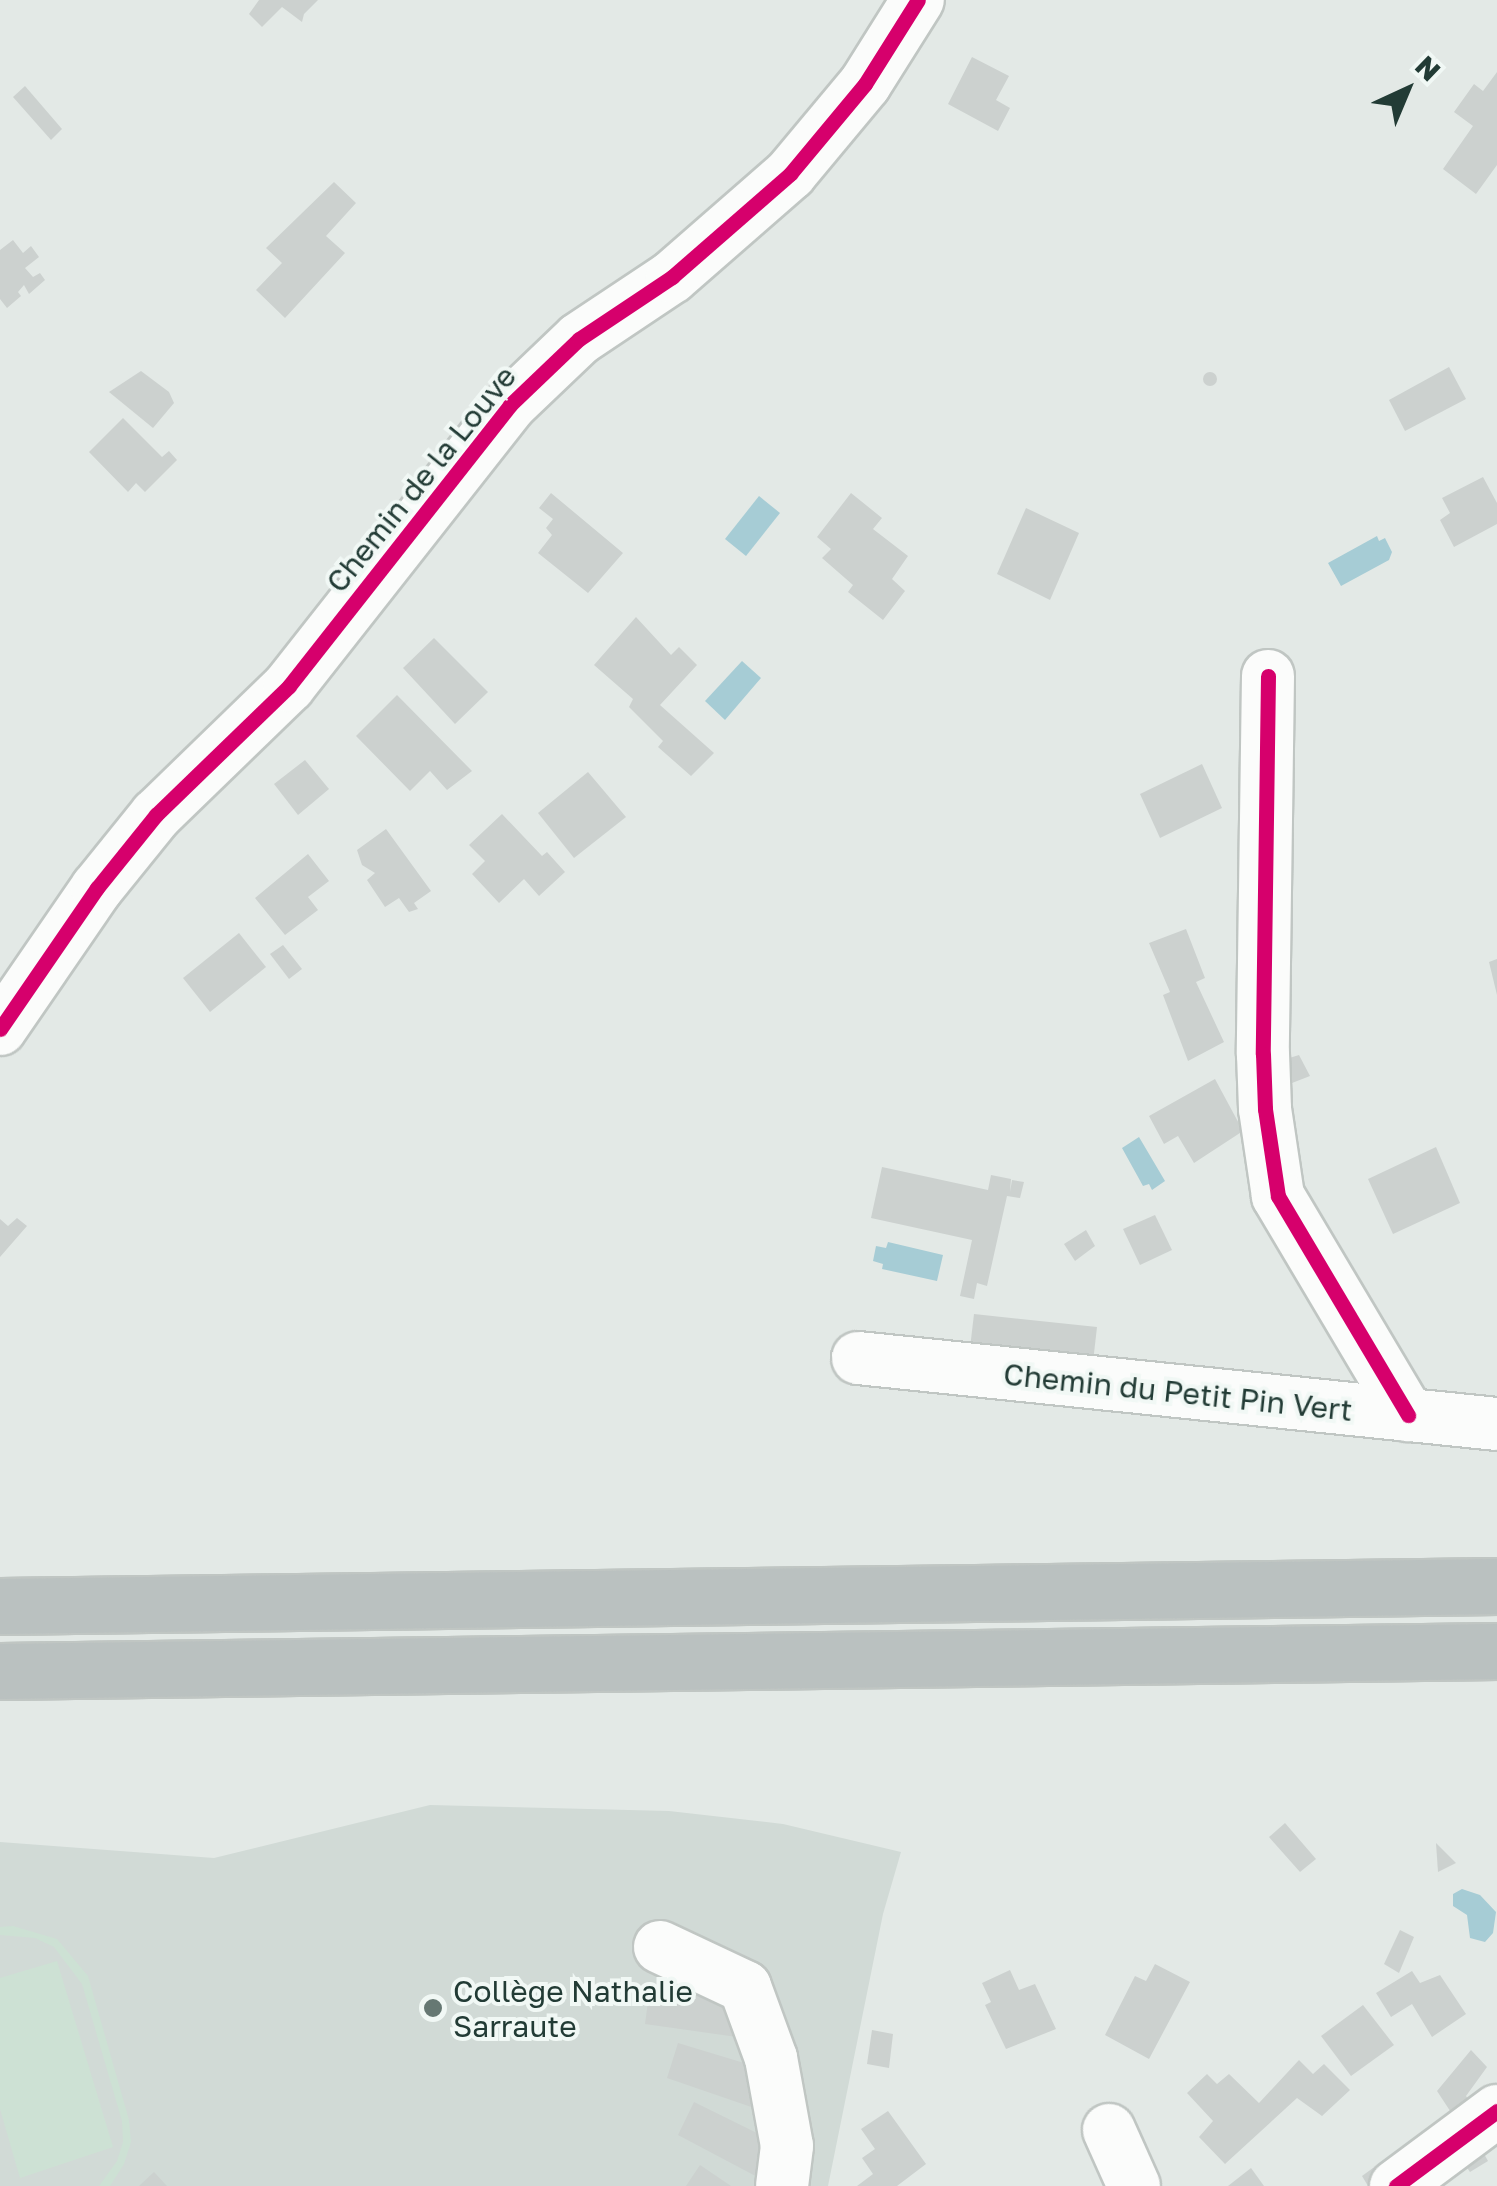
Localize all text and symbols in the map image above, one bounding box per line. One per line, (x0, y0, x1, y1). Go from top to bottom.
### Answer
north arrow (1357, 40, 1457, 140)
text: N (1409, 49, 1447, 87)
street label: Chemin de la Louve (319, 359, 523, 599)
street label: Chemin du Petit Pin Vert (1002, 1356, 1354, 1428)
place label: Collège Nathalie Sarraute (453, 1973, 693, 2044)
marker: Collège Nathalie Sarraute (422, 1997, 444, 2019)

